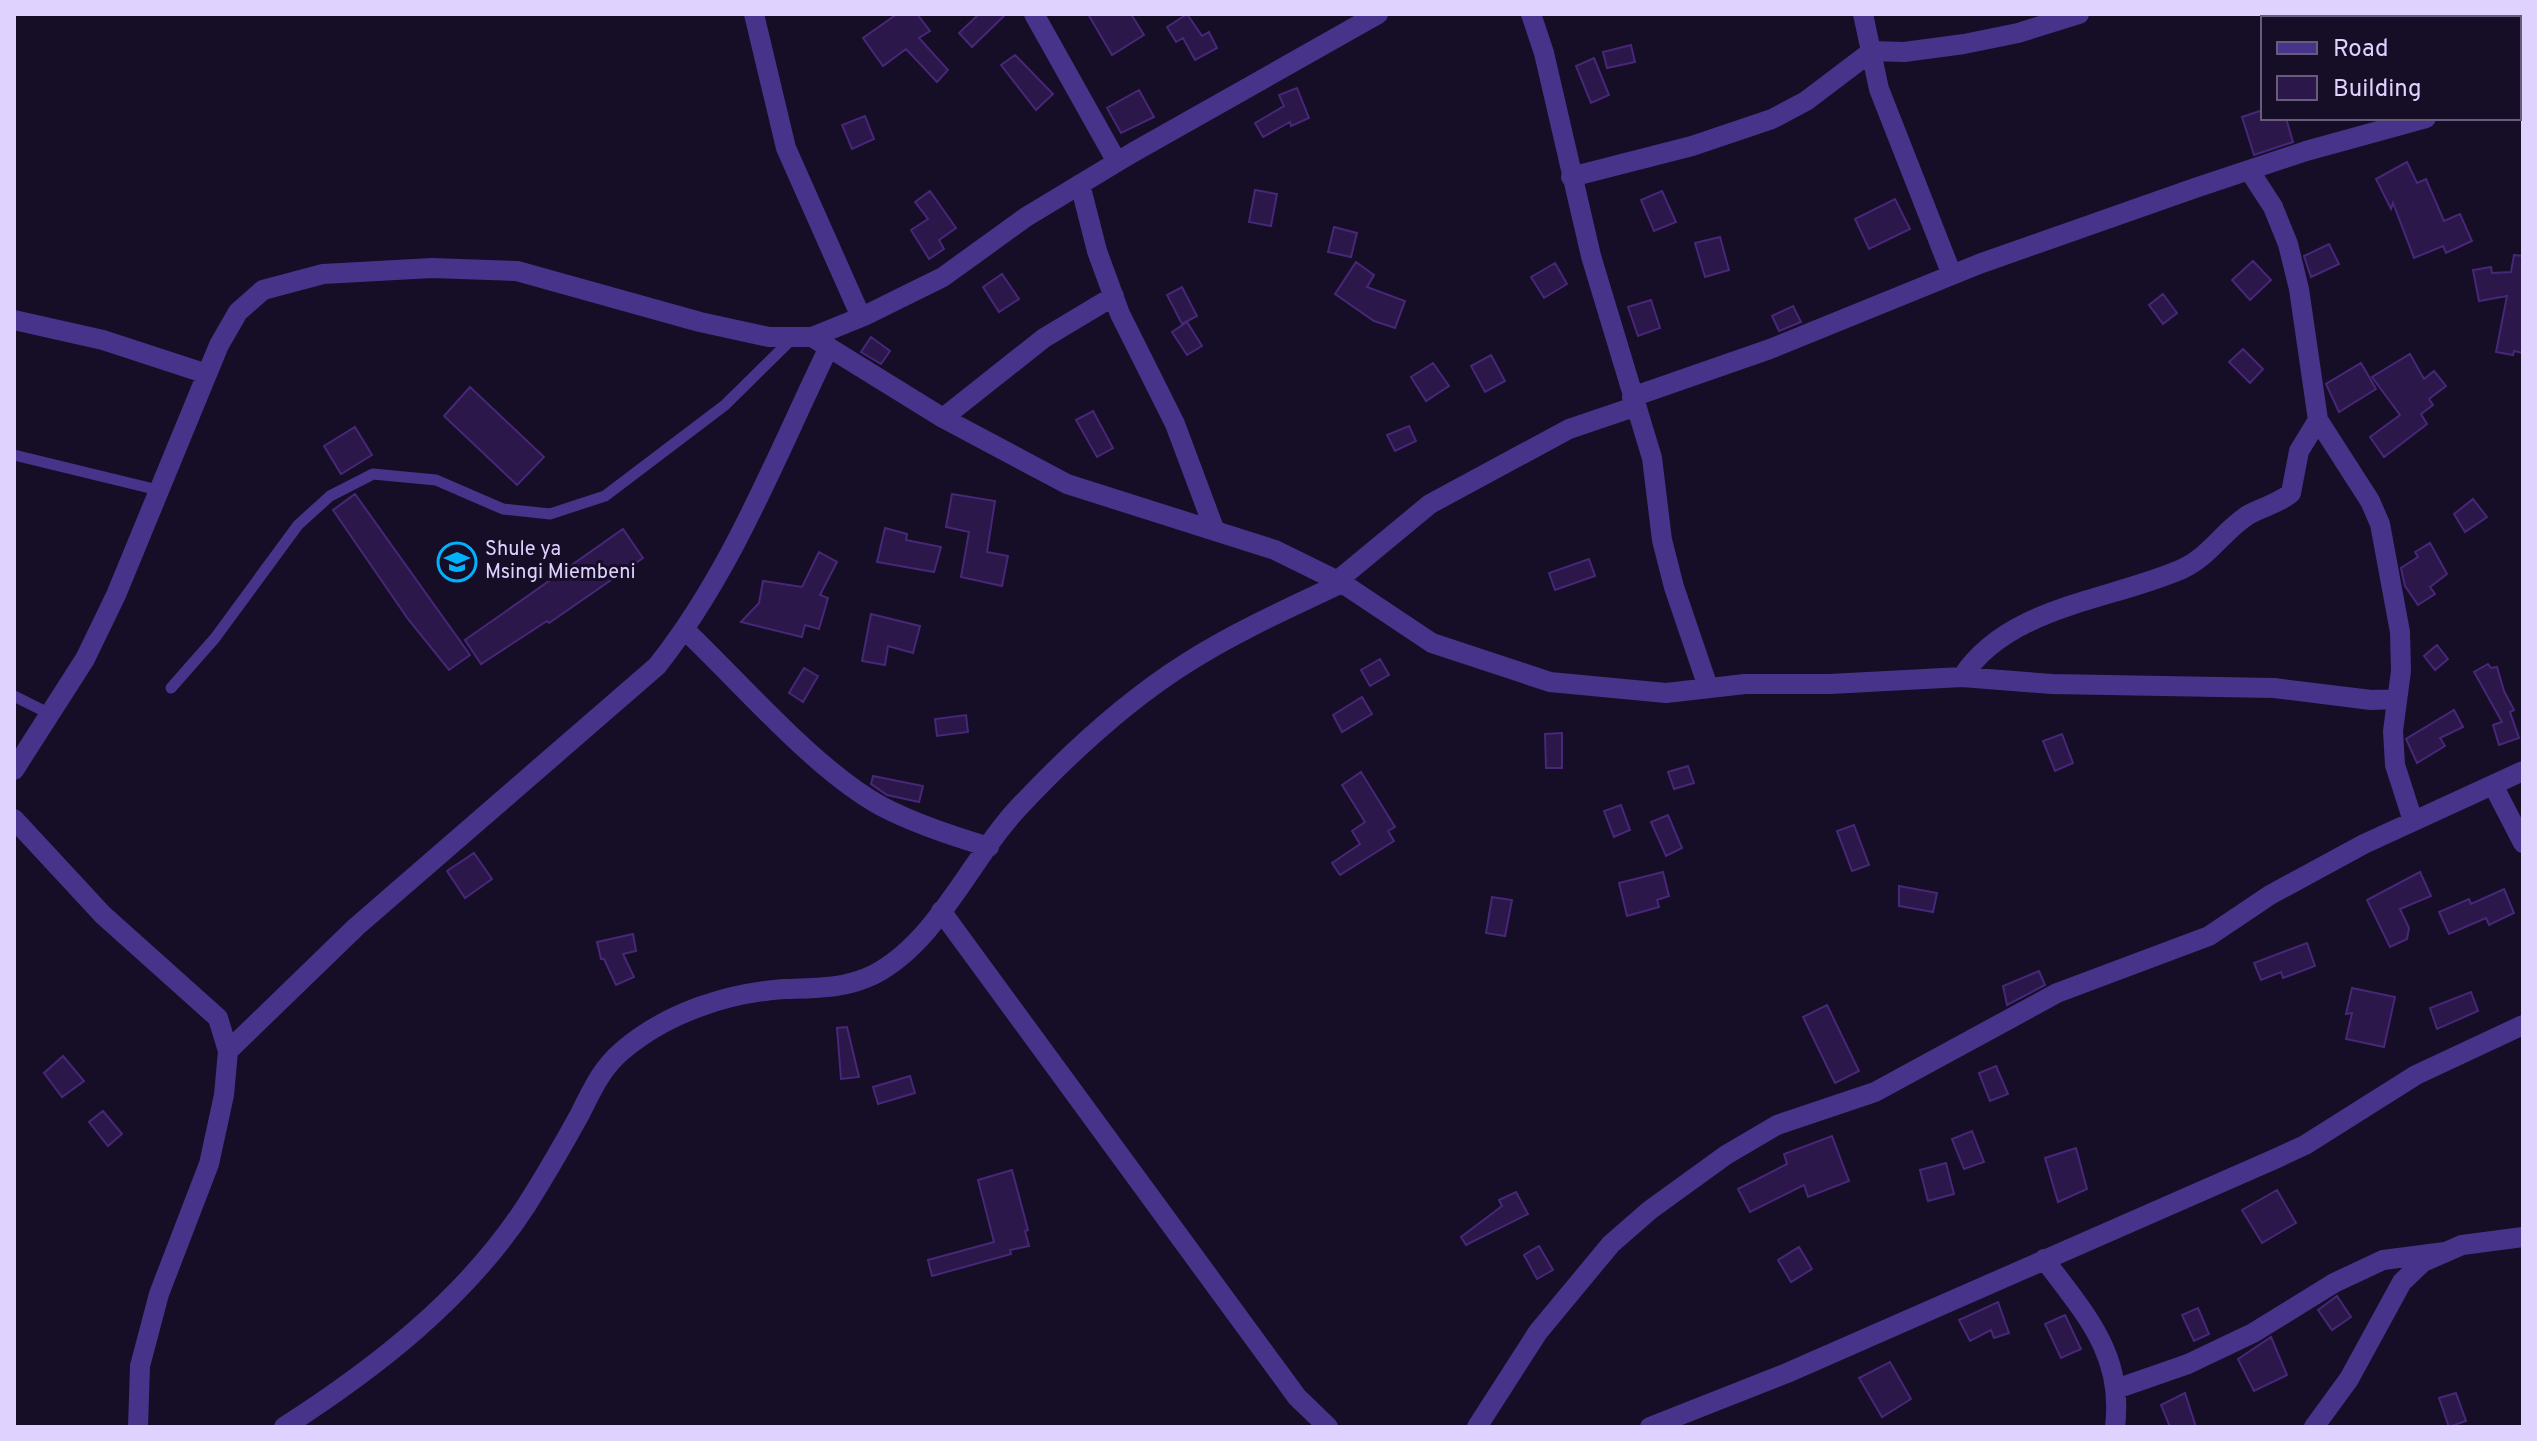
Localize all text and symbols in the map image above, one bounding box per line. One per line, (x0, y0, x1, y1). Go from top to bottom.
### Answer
legend (2261, 16, 2521, 120)
text: Road (2333, 35, 2389, 65)
text: Building (2333, 75, 2422, 105)
place label: Shule ya Msingi Miembeni (485, 537, 636, 586)
school or university icon: Shule ya Msingi Miembeni (436, 541, 478, 583)

